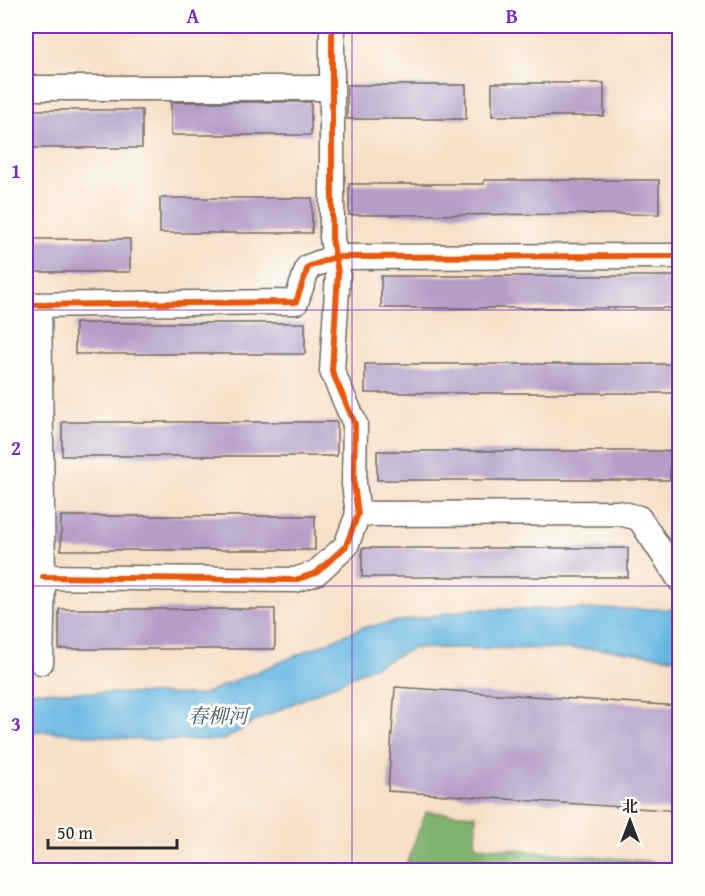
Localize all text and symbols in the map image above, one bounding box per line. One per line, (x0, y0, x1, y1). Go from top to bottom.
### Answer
text: A (187, 1, 200, 30)
text: B (506, 1, 518, 30)
text: 1 (11, 156, 21, 185)
text: 2 (11, 433, 21, 462)
water label: 春柳河 (188, 701, 251, 730)
text: 3 (11, 709, 21, 738)
north arrow (600, 791, 660, 851)
text: 北 (622, 794, 638, 818)
scale bar (48, 812, 177, 850)
text: 50 m (57, 819, 93, 846)

